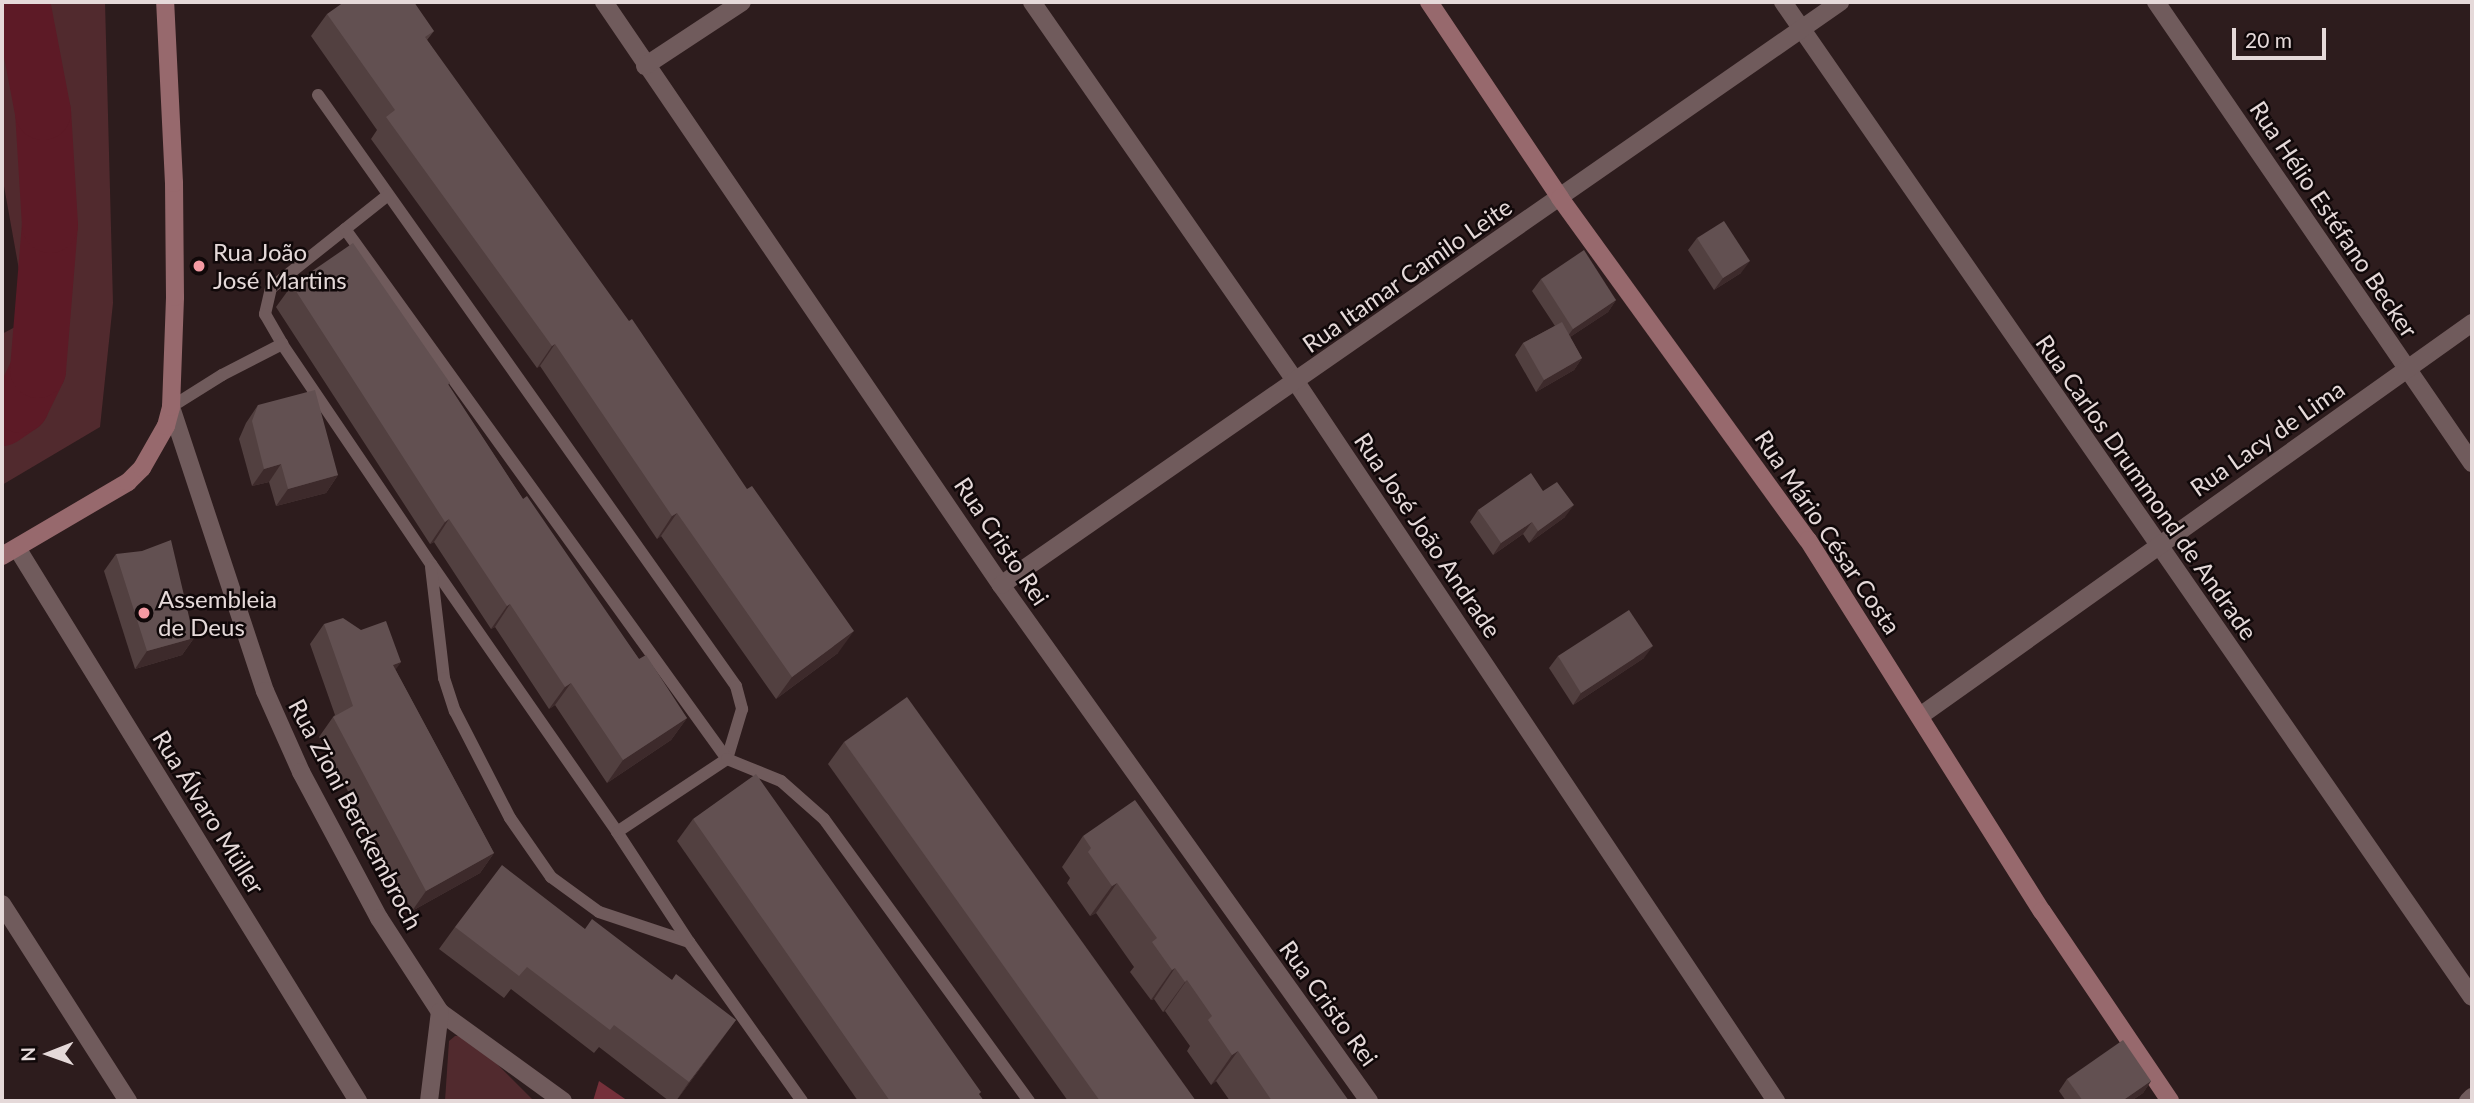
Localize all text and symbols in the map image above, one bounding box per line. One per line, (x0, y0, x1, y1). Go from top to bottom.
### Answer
scale bar (2236, 14, 2330, 58)
text: 20 m (2245, 27, 2292, 52)
street label: Rua Hélio Estéfano Becker (2244, 95, 2424, 343)
street label: Rua Itamar Camilo Leite (1297, 192, 1517, 358)
place label: Rua João José Martins (213, 238, 347, 294)
marker: Rua João José Martins (191, 258, 207, 274)
street label: Rua Carlos Drummond de Andrade (2030, 329, 2264, 645)
street label: Rua Lacy de Lima (2184, 374, 2350, 502)
street label: Rua Mário César Costa (1749, 424, 1907, 640)
street label: Rua José João Andrade (1348, 426, 1508, 644)
street label: Rua Cristo Rei (949, 472, 1055, 610)
place label: Assembleia de Deus (158, 585, 277, 641)
marker: Assembleia de Deus (136, 605, 152, 621)
street label: Rua Zioni Berckembroch (283, 694, 429, 934)
street label: Rua Álvaro Müller (147, 725, 271, 899)
street label: Rua Cristo Rei (1274, 935, 1384, 1071)
north arrow (14, 1019, 84, 1089)
text: N (16, 1047, 39, 1062)

